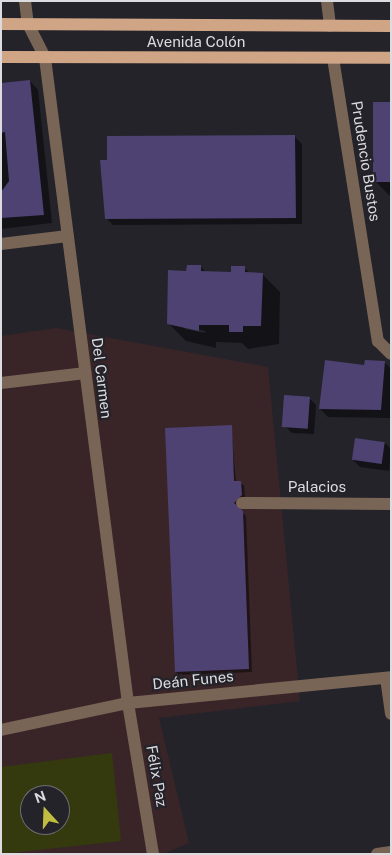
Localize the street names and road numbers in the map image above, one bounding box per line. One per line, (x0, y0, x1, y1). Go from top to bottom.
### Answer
street label: Avenida Colón (146, 33, 246, 51)
street label: Prudencio Bustos (348, 99, 384, 223)
street label: Del Carmen (88, 336, 116, 420)
street label: Palacios (288, 478, 346, 496)
street label: Deán Funes (151, 667, 235, 693)
street label: Félix Paz (143, 744, 171, 808)

